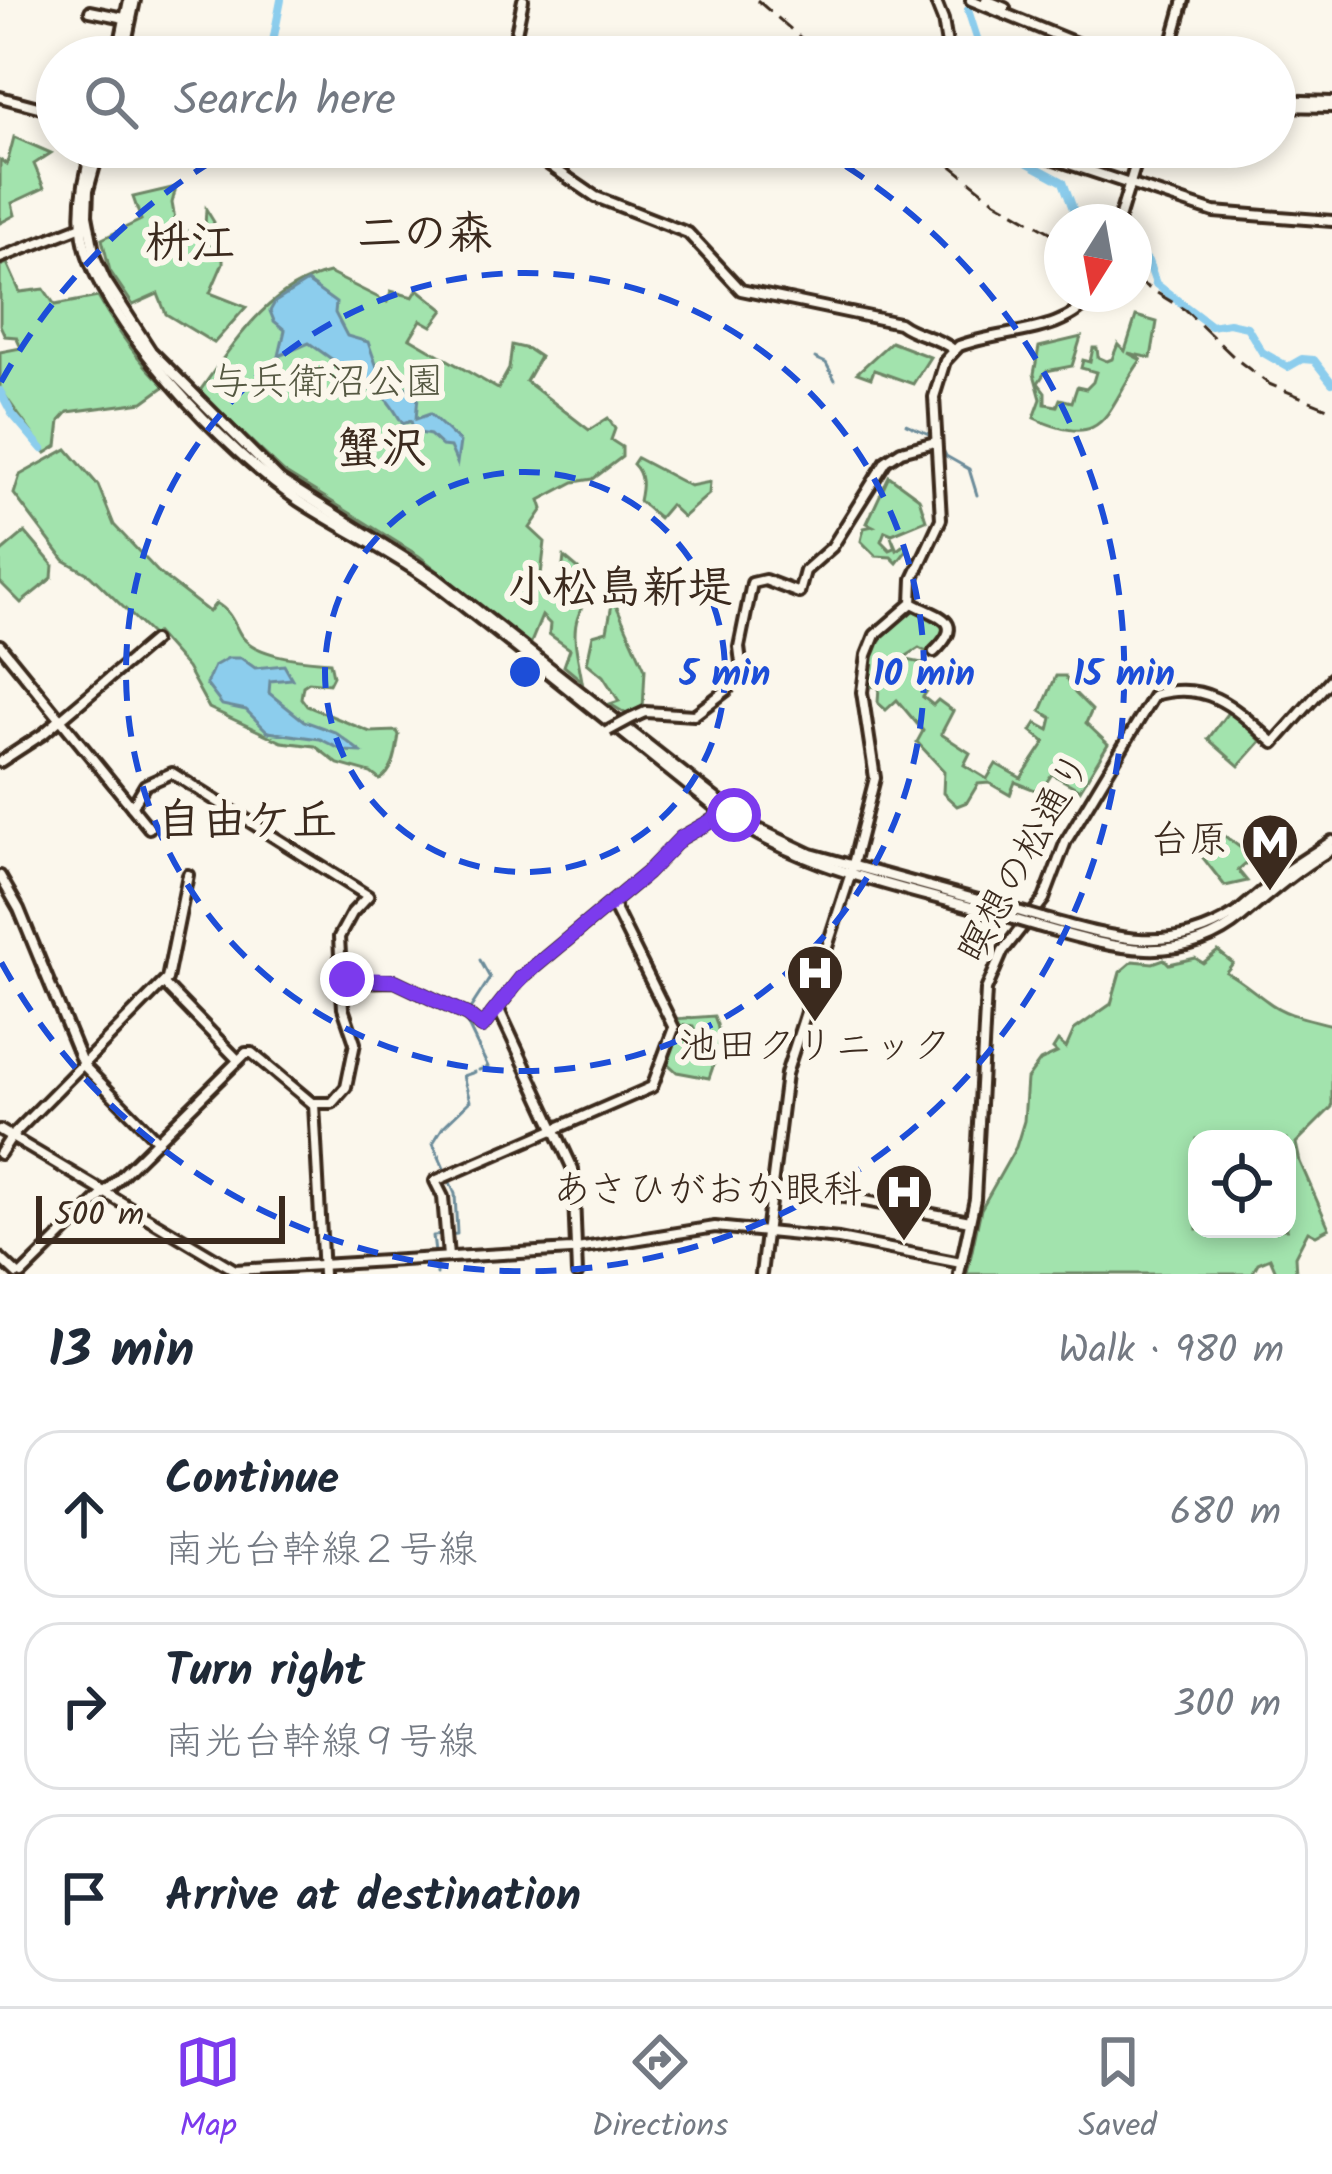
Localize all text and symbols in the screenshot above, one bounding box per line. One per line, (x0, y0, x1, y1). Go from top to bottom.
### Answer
search box (36, 36, 1296, 168)
text: Search here (174, 66, 396, 138)
icon: search (78, 69, 144, 135)
district label: 二の森 (357, 200, 493, 272)
north arrow (1044, 204, 1152, 312)
district label: 枡江 (145, 209, 235, 281)
park label: 与兵衛沼公園 (210, 353, 444, 415)
district label: 蟹沢 (336, 415, 426, 487)
district label: 小松島新堤 (507, 554, 733, 626)
text: 5 min (679, 647, 770, 704)
text: 10 min (873, 647, 975, 704)
text: 15 min (1073, 647, 1175, 704)
centre of rings (504, 651, 546, 693)
street label: 瞑想の松通り (942, 741, 1110, 975)
district label: 自由ケ丘 (157, 787, 337, 859)
route start (707, 788, 761, 842)
place label: 台原 (1150, 811, 1228, 873)
metro station icon: 台原 (1239, 811, 1301, 893)
hospital icon: 池田クリニック (784, 942, 846, 1024)
route end (320, 952, 374, 1006)
place label: 池田クリニック (678, 1017, 952, 1079)
map controls (1188, 1130, 1296, 1238)
button: locate (1188, 1130, 1296, 1238)
place label: あさひがおか眼科 (552, 1161, 862, 1223)
hospital icon: あさひがおか眼科 (873, 1161, 935, 1243)
scale bar (36, 1190, 285, 1243)
text: 500 m (54, 1190, 144, 1243)
text: 13 min (48, 1312, 194, 1393)
text: Walk · 980 m (1058, 1321, 1284, 1383)
text: Continue (165, 1445, 339, 1517)
icon: ahead (51, 1481, 117, 1547)
text: 680 m (1170, 1483, 1281, 1545)
text: 南光台幹線２号線 (165, 1521, 477, 1583)
text: Turn right (165, 1637, 365, 1709)
icon: right (51, 1673, 117, 1739)
text: 300 m (1173, 1675, 1281, 1737)
text: 南光台幹線９号線 (165, 1713, 477, 1775)
text: Arrive at destination (165, 1862, 581, 1934)
icon: arrive (51, 1865, 117, 1931)
tab: Map (175, 2029, 241, 2154)
tab: Directions (591, 2029, 728, 2154)
tab: Saved (1079, 2029, 1157, 2154)

